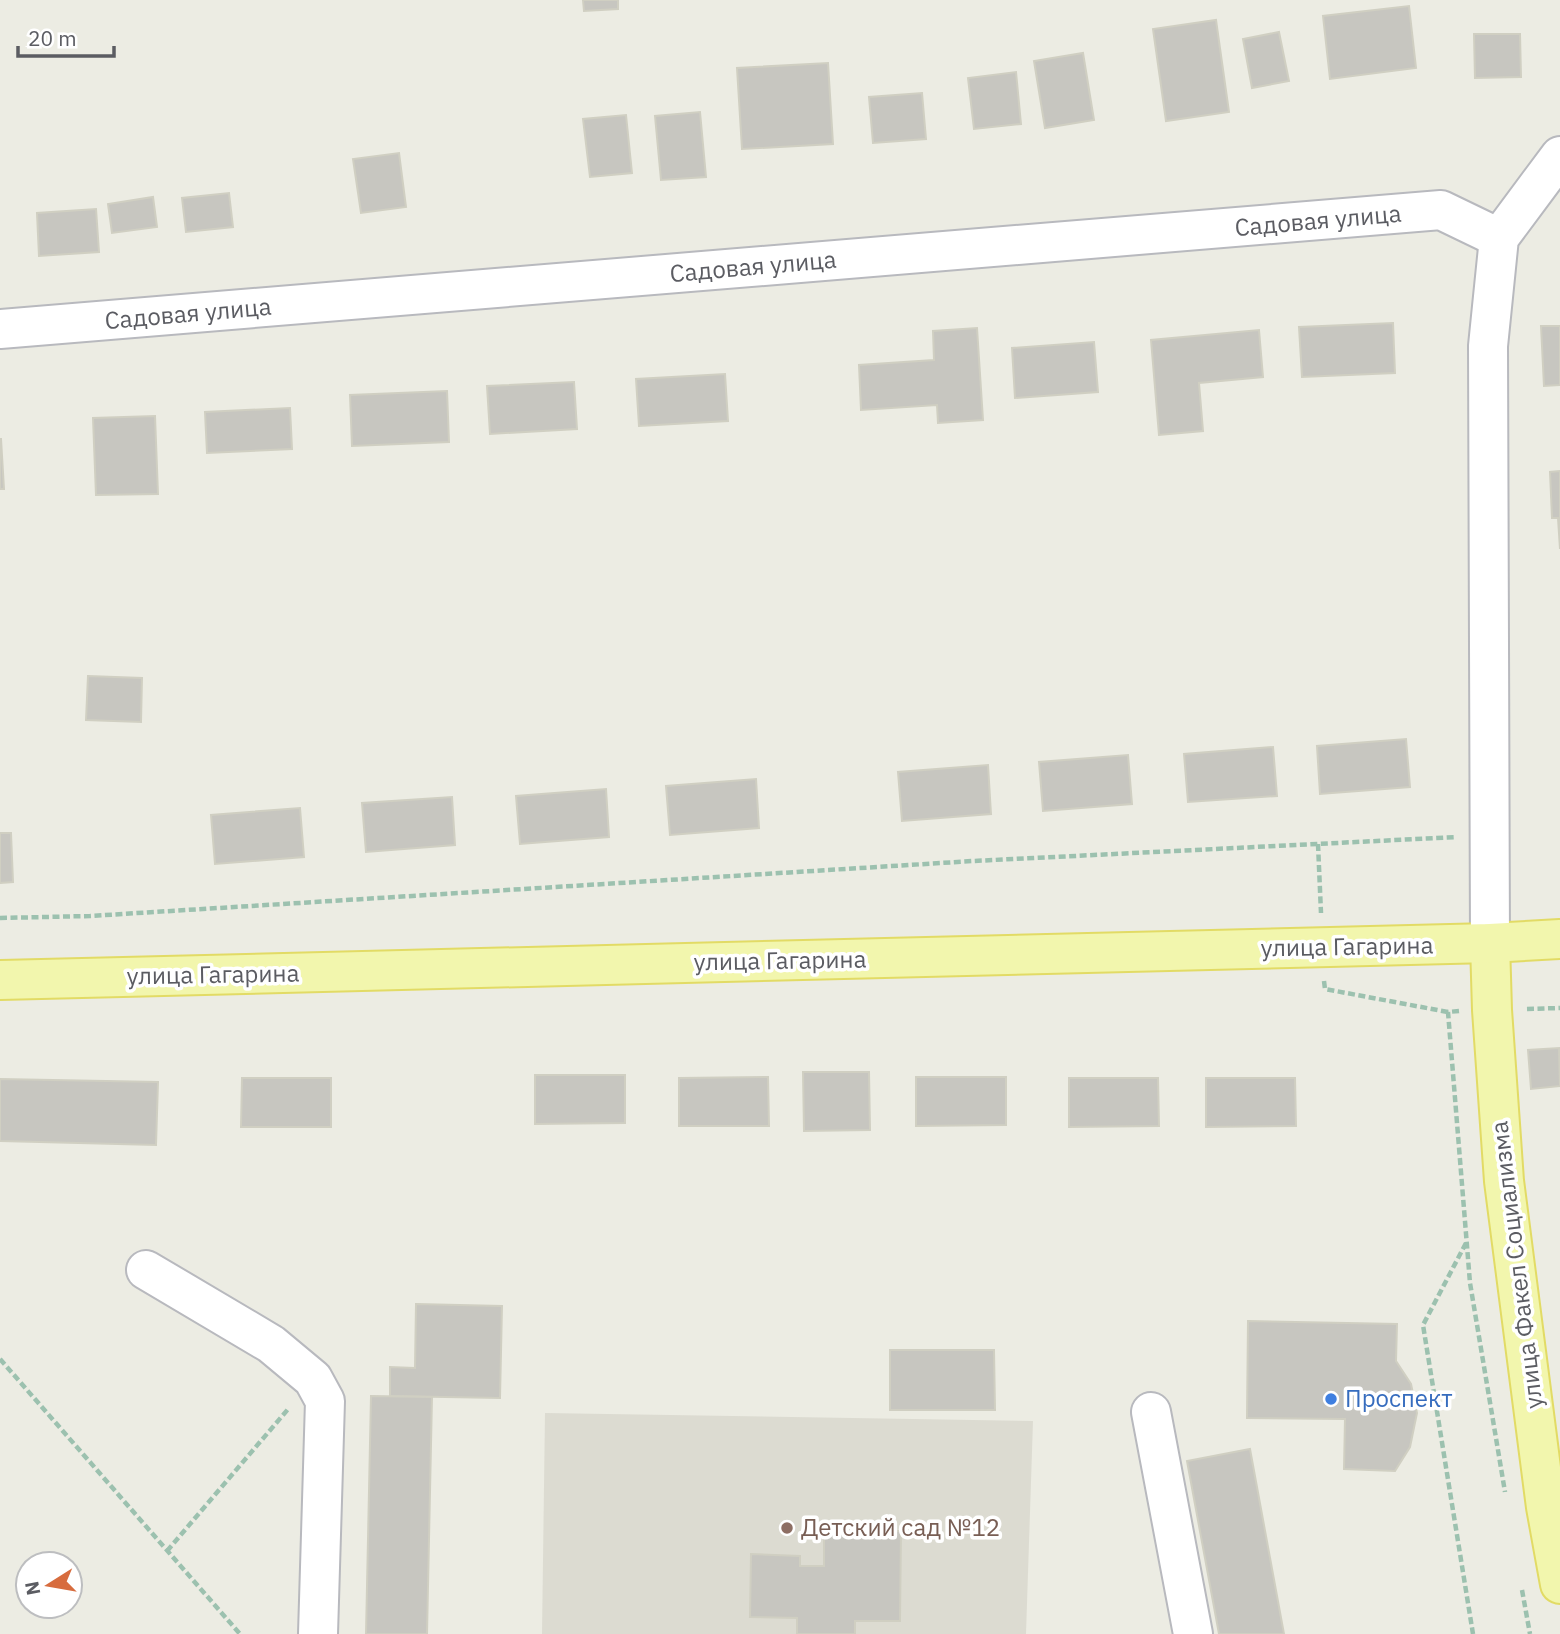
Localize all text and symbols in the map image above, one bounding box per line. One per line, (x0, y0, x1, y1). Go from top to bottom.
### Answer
scale bar (18, 14, 114, 58)
text: 20 m (28, 24, 77, 52)
street label: Садовая улица (1233, 197, 1403, 243)
street label: Садовая улица (668, 243, 838, 289)
street label: Садовая улица (103, 290, 273, 336)
street label: улица Гагарина (1260, 928, 1434, 964)
street label: улица Гагарина (693, 942, 867, 978)
street label: улица Гагарина (126, 956, 300, 992)
street label: улица Факел Социализма (1482, 1119, 1550, 1411)
place label: Проспект (1345, 1382, 1453, 1414)
marker: Проспект (1323, 1391, 1339, 1407)
place label: Детский сад №12 (801, 1511, 1000, 1543)
marker: Детский сад №12 (779, 1520, 795, 1536)
north arrow (14, 1550, 84, 1620)
text: N (19, 1579, 45, 1597)

